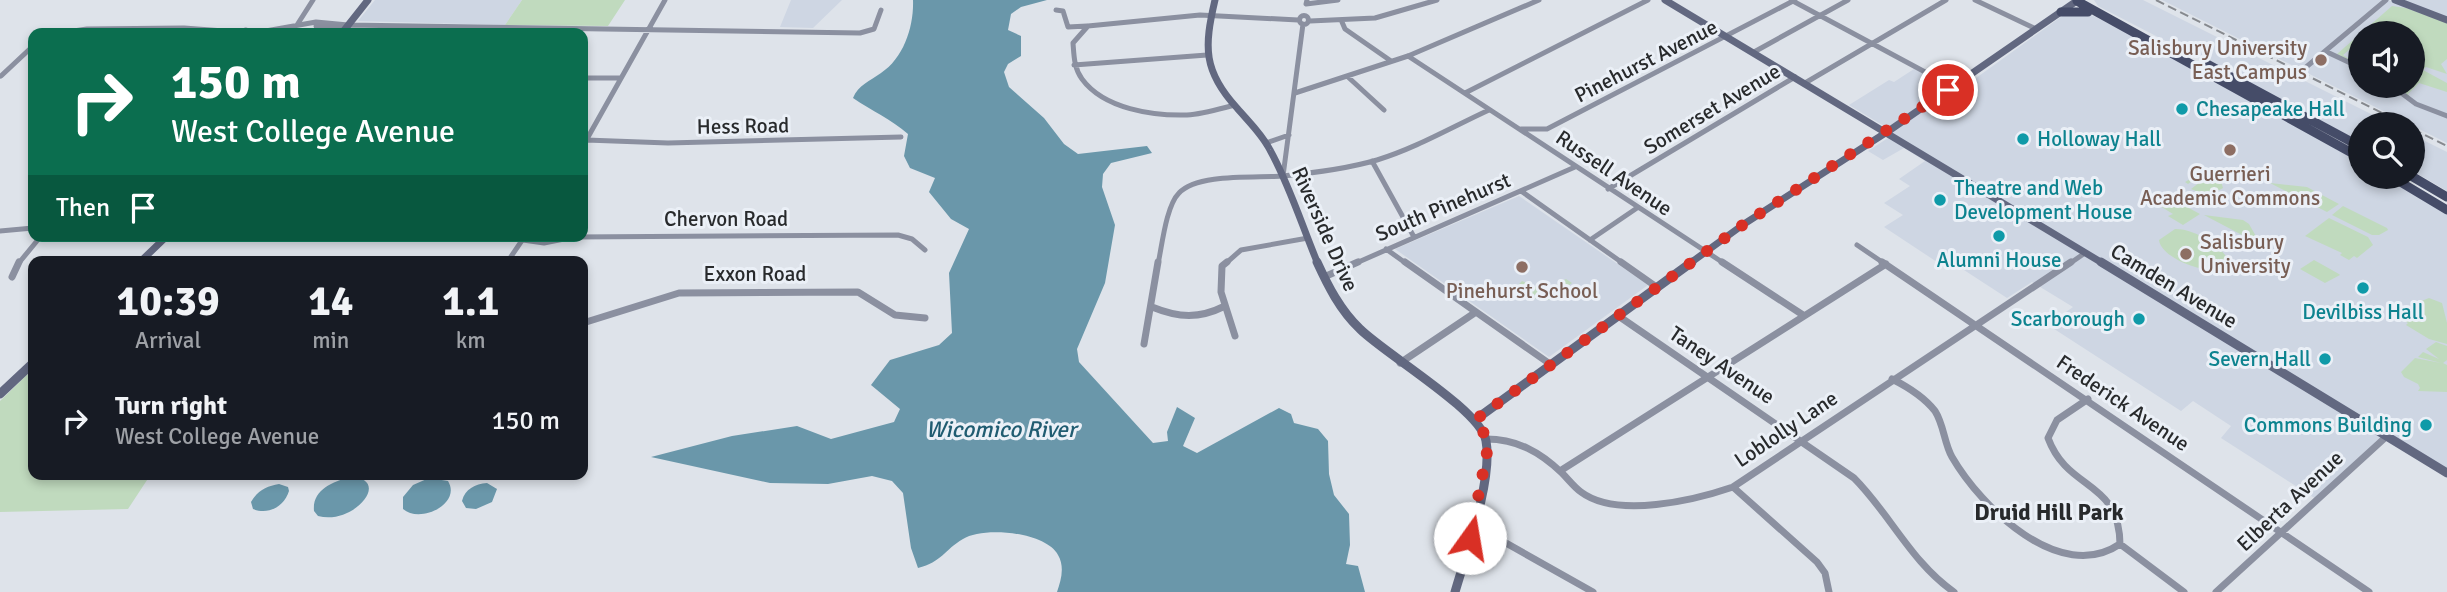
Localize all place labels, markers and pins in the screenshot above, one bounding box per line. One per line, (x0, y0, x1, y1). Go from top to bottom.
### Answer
place label: Salisbury University East Campus (2128, 35, 2307, 85)
marker: Salisbury University East Campus (2313, 52, 2329, 68)
pin (1918, 60, 1978, 120)
place label: Chesapeake Hall (2196, 96, 2345, 122)
marker: Chesapeake Hall (2174, 101, 2190, 117)
place label: Holloway Hall (2037, 126, 2161, 152)
marker: Holloway Hall (2015, 131, 2031, 147)
marker: Guerrieri Academic Commons (2222, 142, 2238, 158)
place label: Guerrieri Academic Commons (2140, 161, 2320, 211)
place label: Theatre and Web Development House (1954, 175, 2133, 225)
marker: Theatre and Web Development House (1932, 192, 1948, 208)
marker: Alumni House (1991, 228, 2007, 244)
place label: Salisbury University (2200, 229, 2291, 279)
marker: Salisbury University (2178, 246, 2194, 262)
place label: Alumni House (1937, 247, 2061, 273)
marker: Pinehurst School (1514, 259, 1530, 275)
place label: Pinehurst School (1446, 278, 1598, 304)
marker: Devilbiss Hall (2355, 280, 2371, 296)
place label: Devilbiss Hall (2302, 299, 2424, 325)
place label: Scarborough (2011, 306, 2125, 332)
marker: Scarborough (2131, 311, 2147, 327)
place label: Severn Hall (2209, 346, 2311, 372)
marker: Severn Hall (2317, 351, 2333, 367)
place label: Commons Building (2244, 412, 2412, 438)
marker: Commons Building (2418, 417, 2434, 433)

